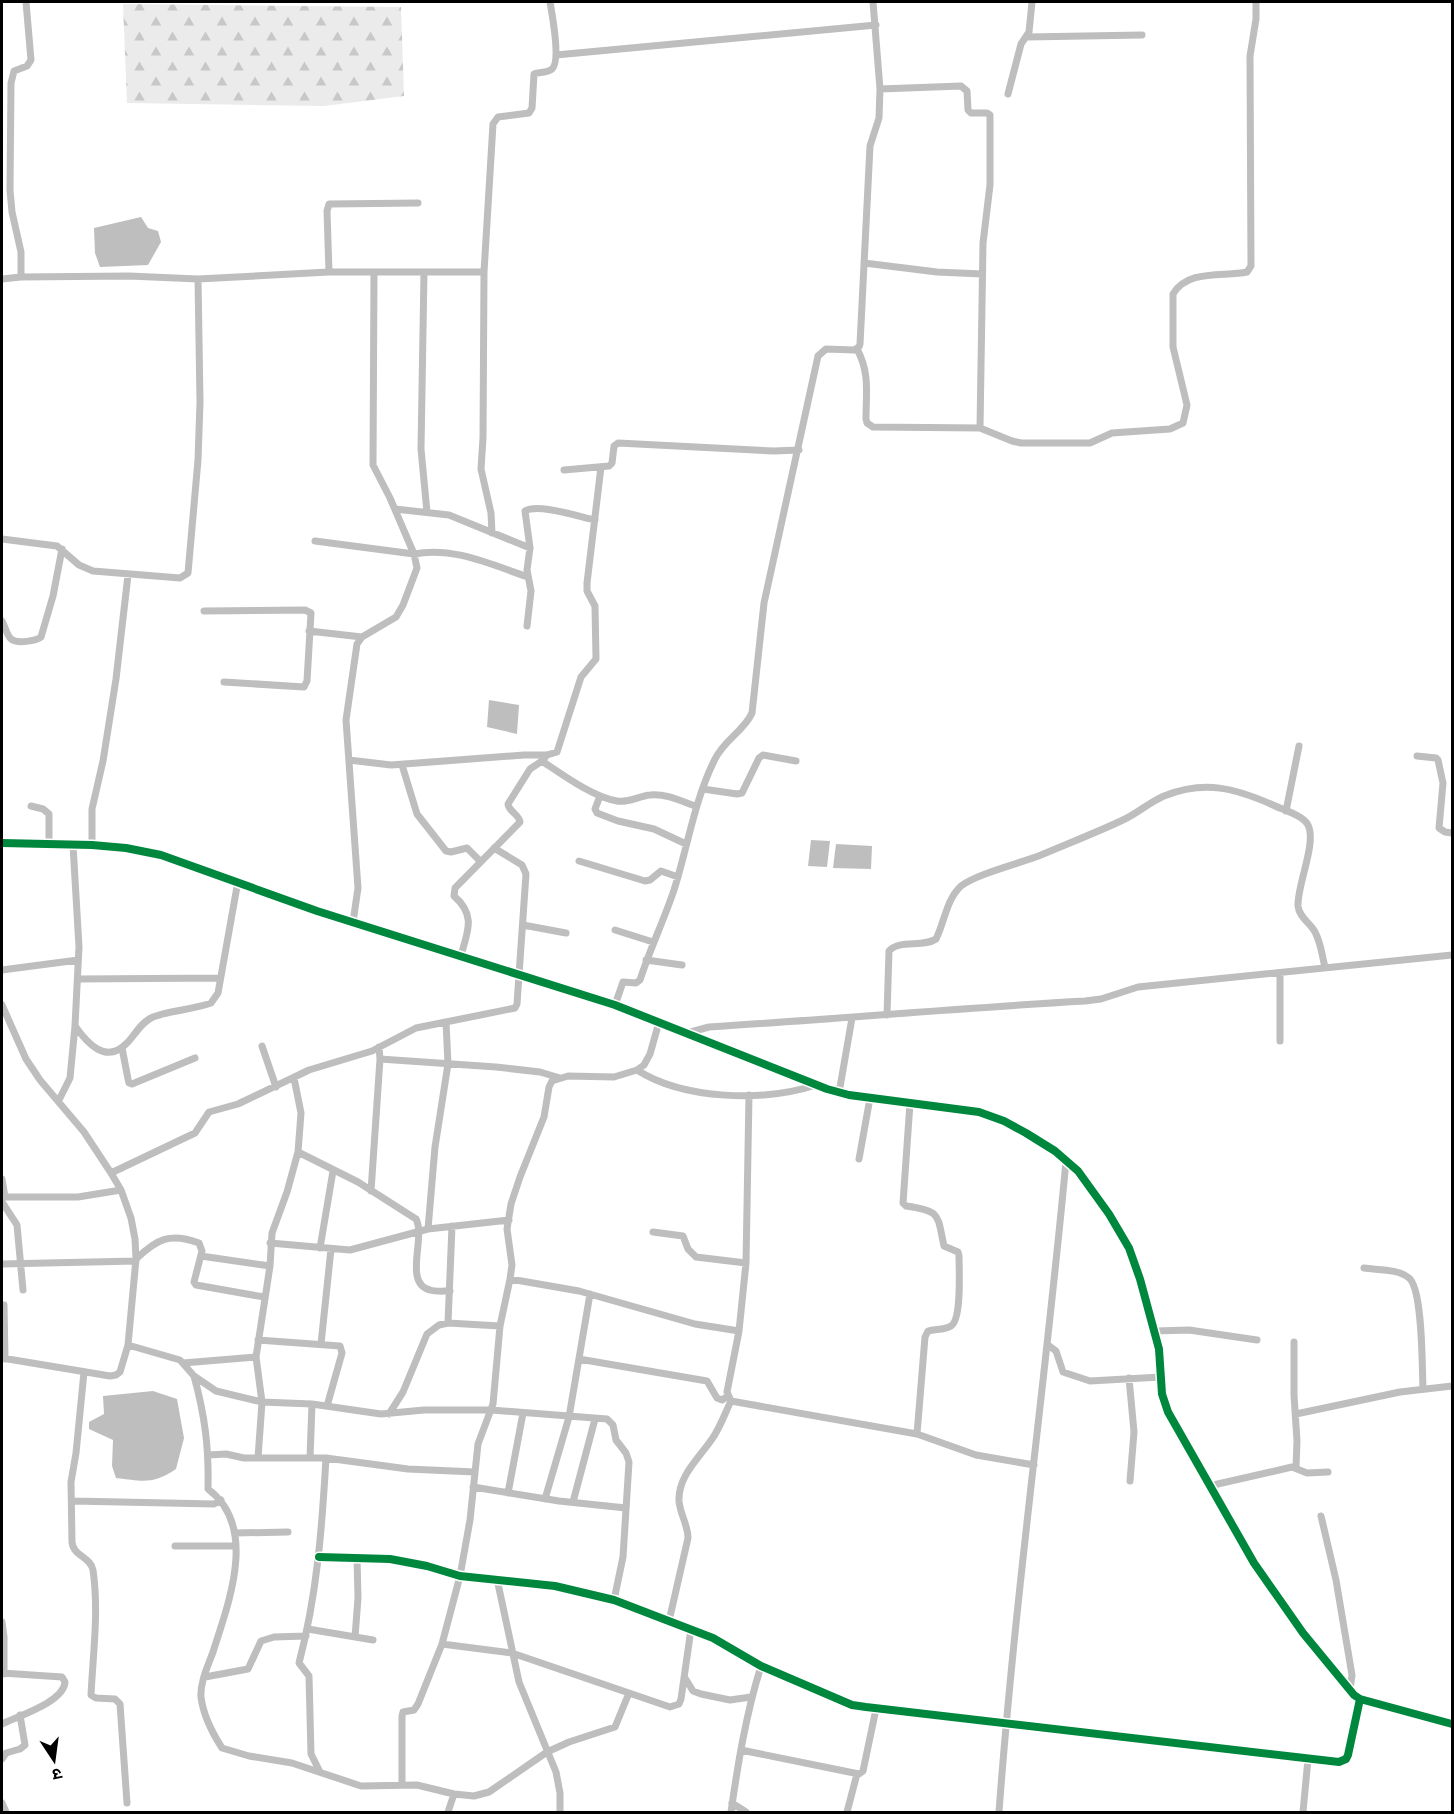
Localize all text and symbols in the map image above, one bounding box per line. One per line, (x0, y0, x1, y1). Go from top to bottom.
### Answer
north arrow (24, 1730, 84, 1790)
text: उ (50, 1764, 64, 1786)

